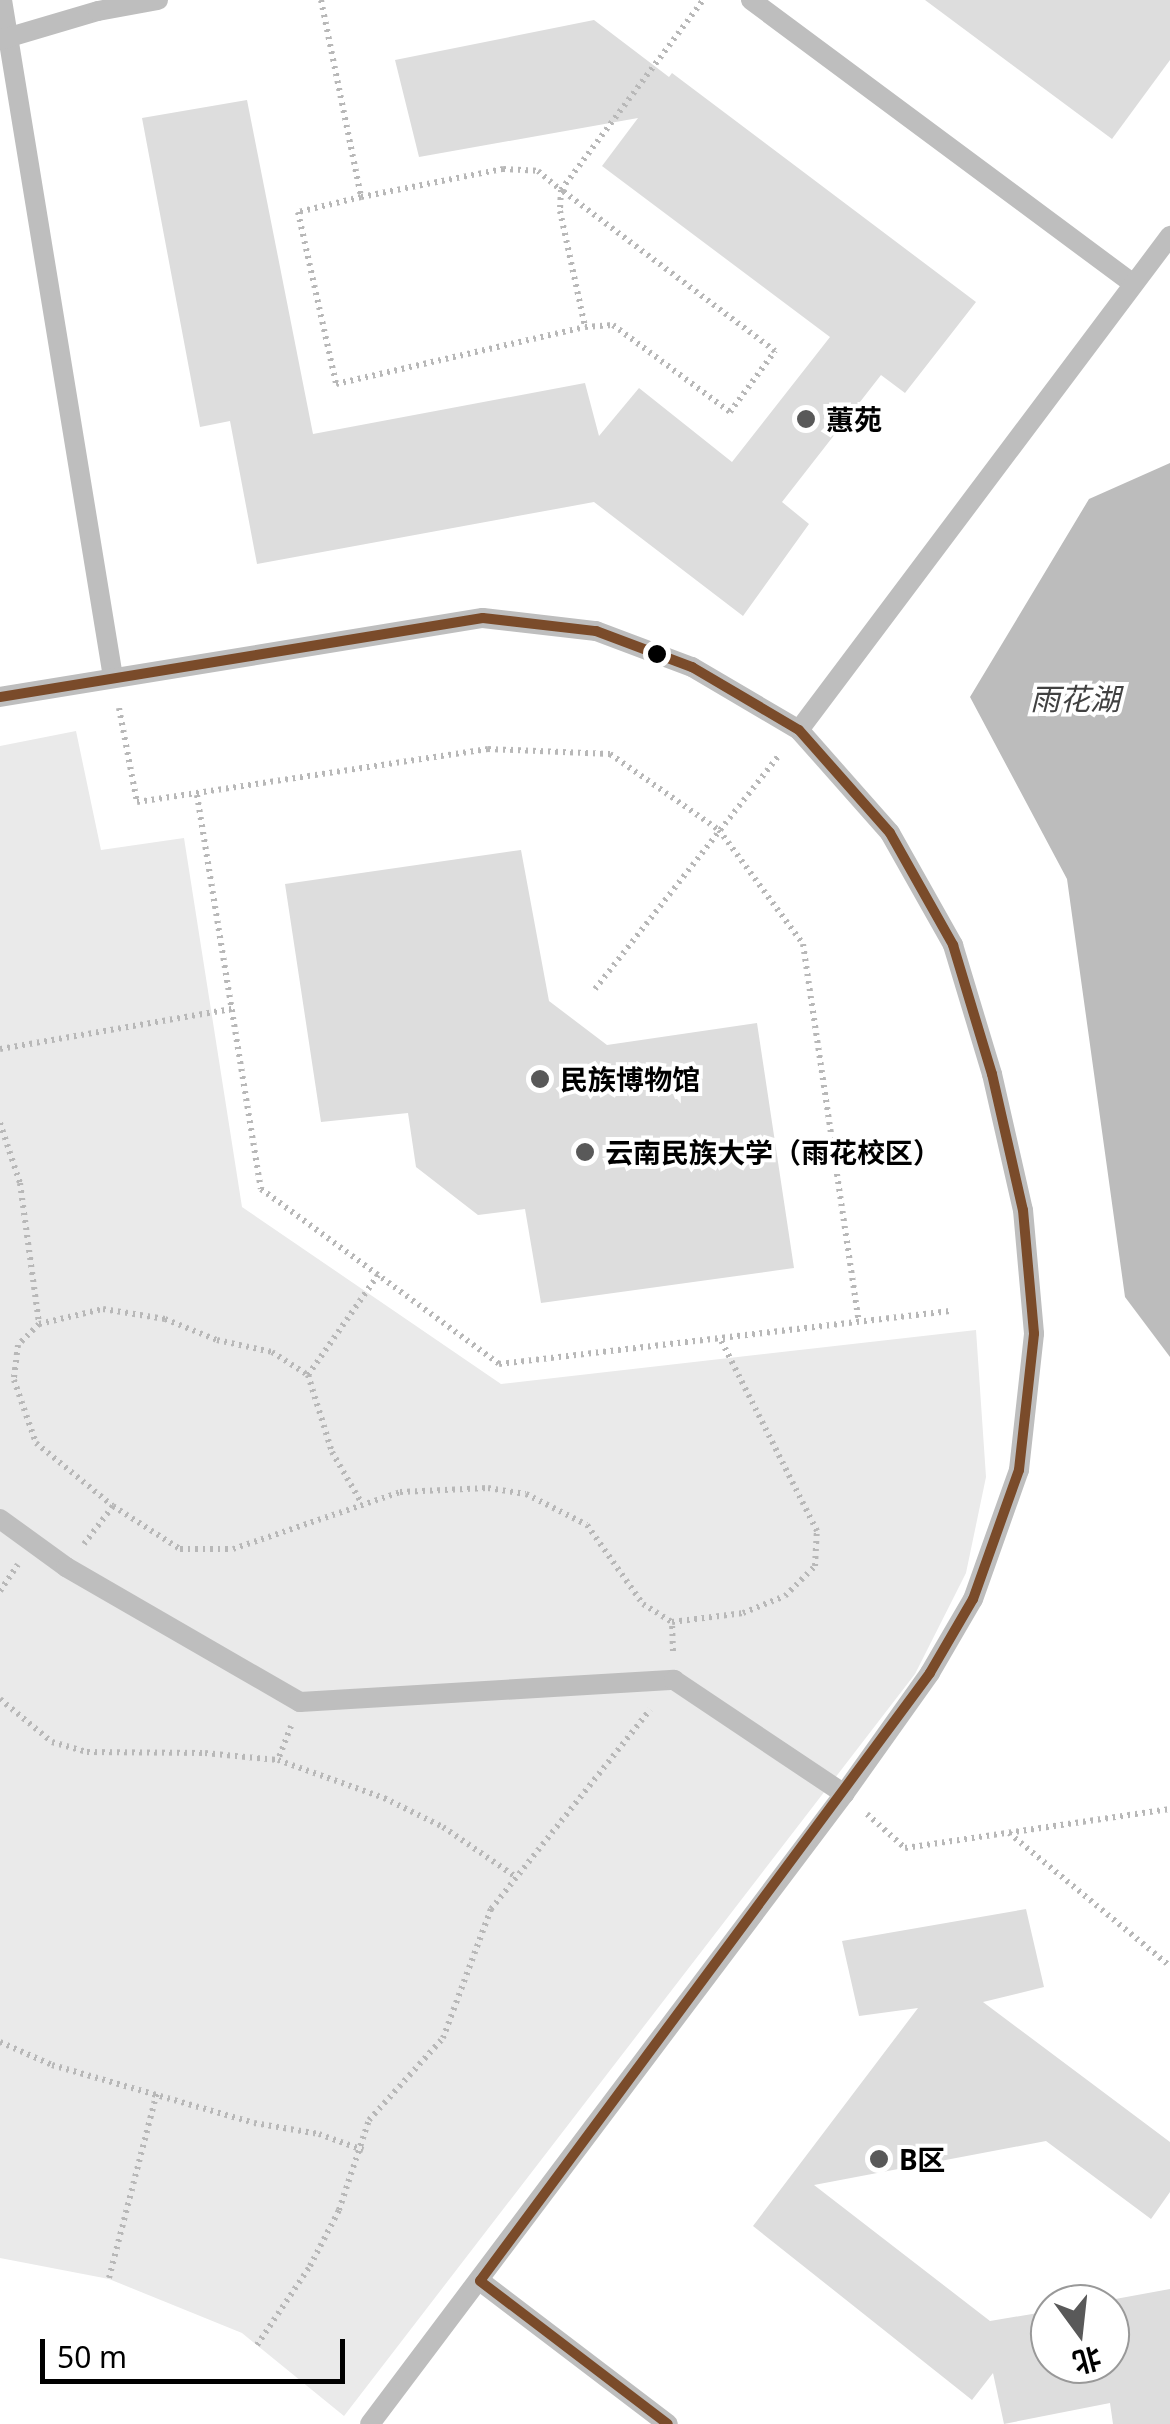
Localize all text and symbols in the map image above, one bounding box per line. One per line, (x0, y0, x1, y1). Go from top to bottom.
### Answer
place label: 蕙苑 (826, 402, 882, 436)
marker: 蕙苑 (795, 408, 817, 430)
unlabelled marker (647, 644, 667, 664)
water label: 雨花湖 (1030, 681, 1120, 717)
place label: 民族博物馆 (560, 1062, 700, 1096)
marker: 民族博物馆 (529, 1068, 551, 1090)
place label: 云南民族大学（雨花校区） (605, 1135, 941, 1169)
marker: 云南民族大学（雨花校区） (574, 1141, 596, 1163)
place label: B区 (899, 2142, 946, 2176)
marker: B区 (868, 2148, 890, 2170)
north arrow (1030, 2284, 1130, 2384)
scale bar (45, 2319, 350, 2381)
text: 50 m (57, 2336, 127, 2377)
text: 北 (1069, 2339, 1106, 2383)

